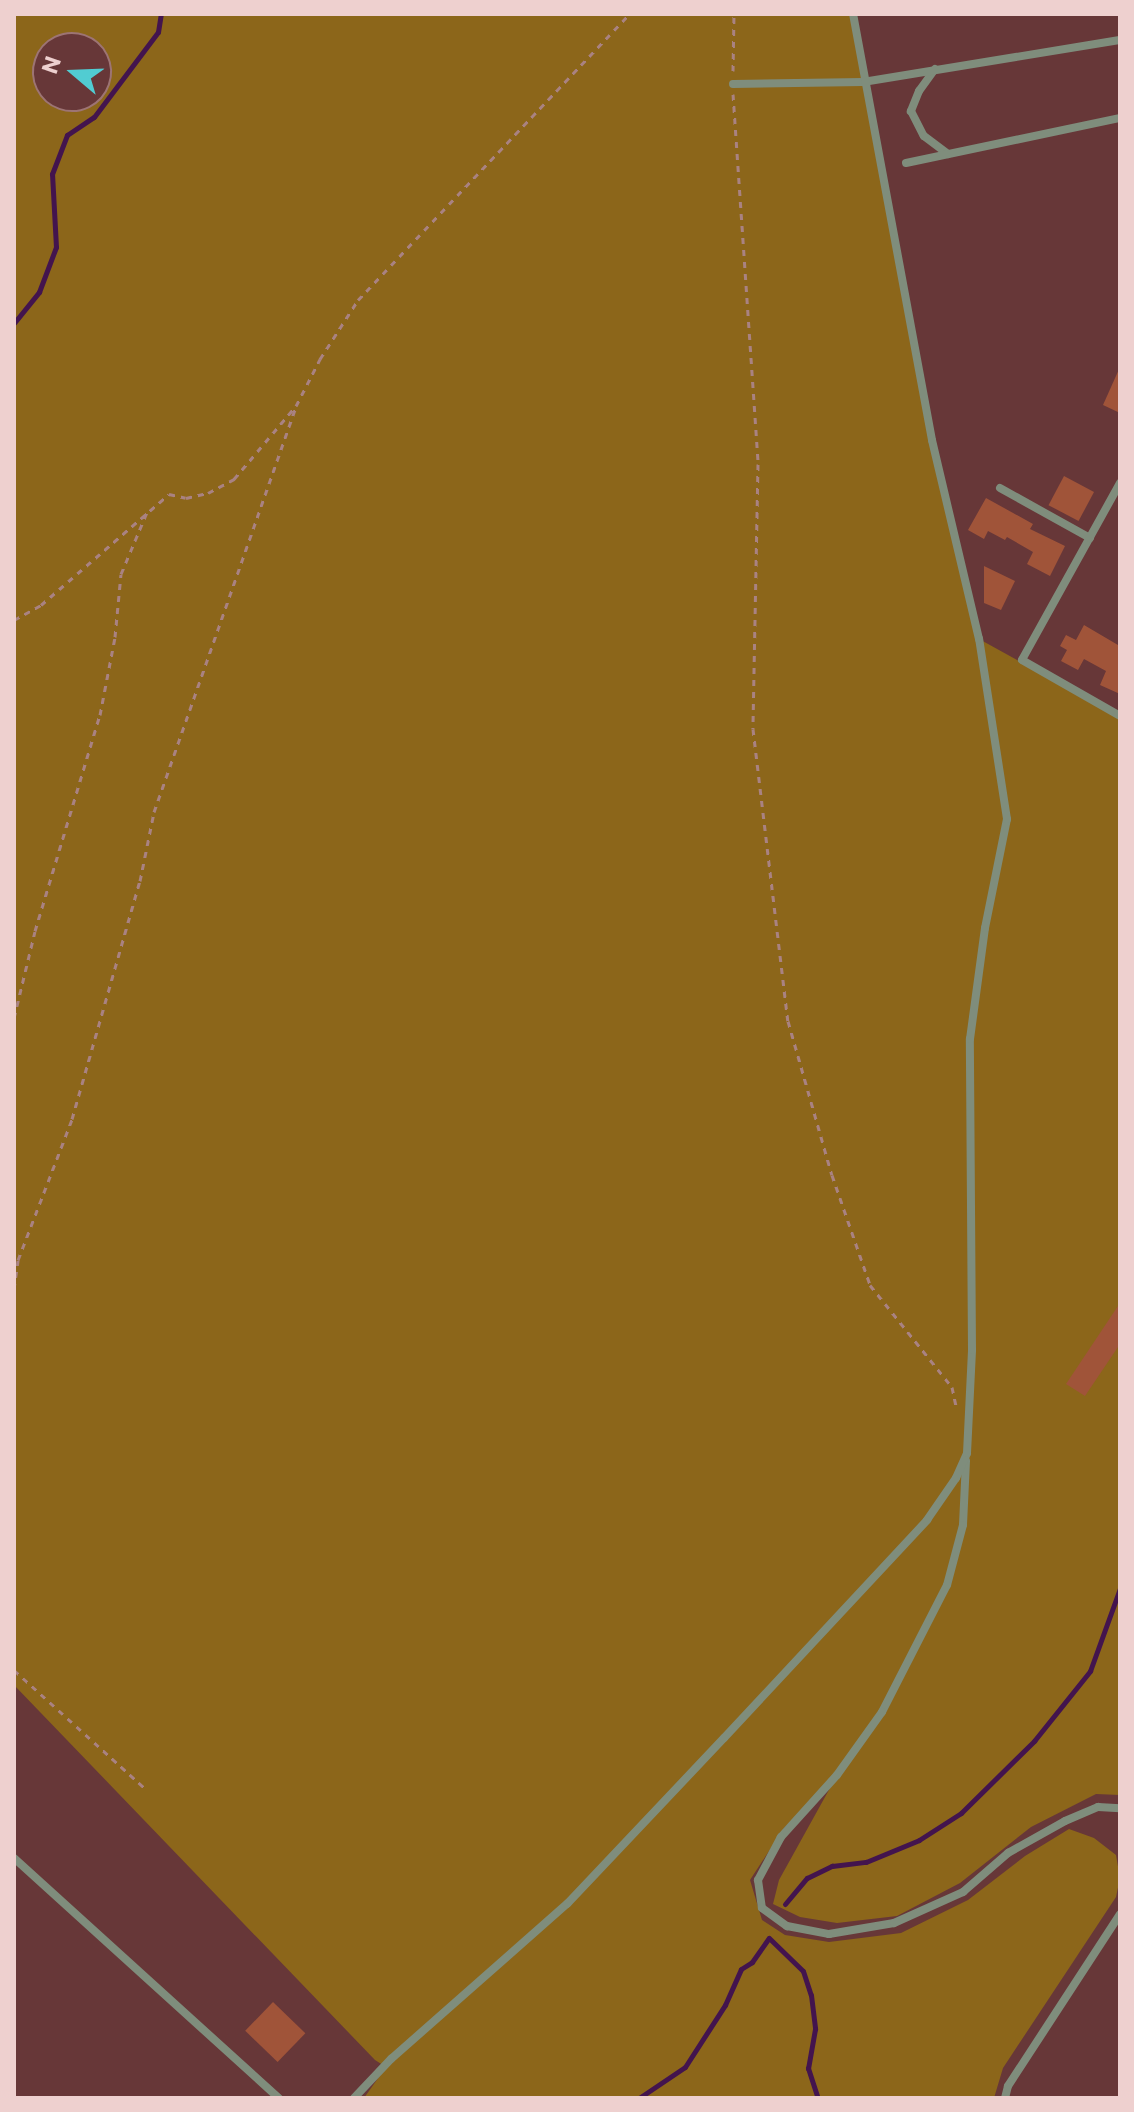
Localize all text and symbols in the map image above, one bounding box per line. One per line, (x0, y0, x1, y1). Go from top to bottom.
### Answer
north arrow (32, 32, 112, 112)
text: N (35, 52, 66, 77)

